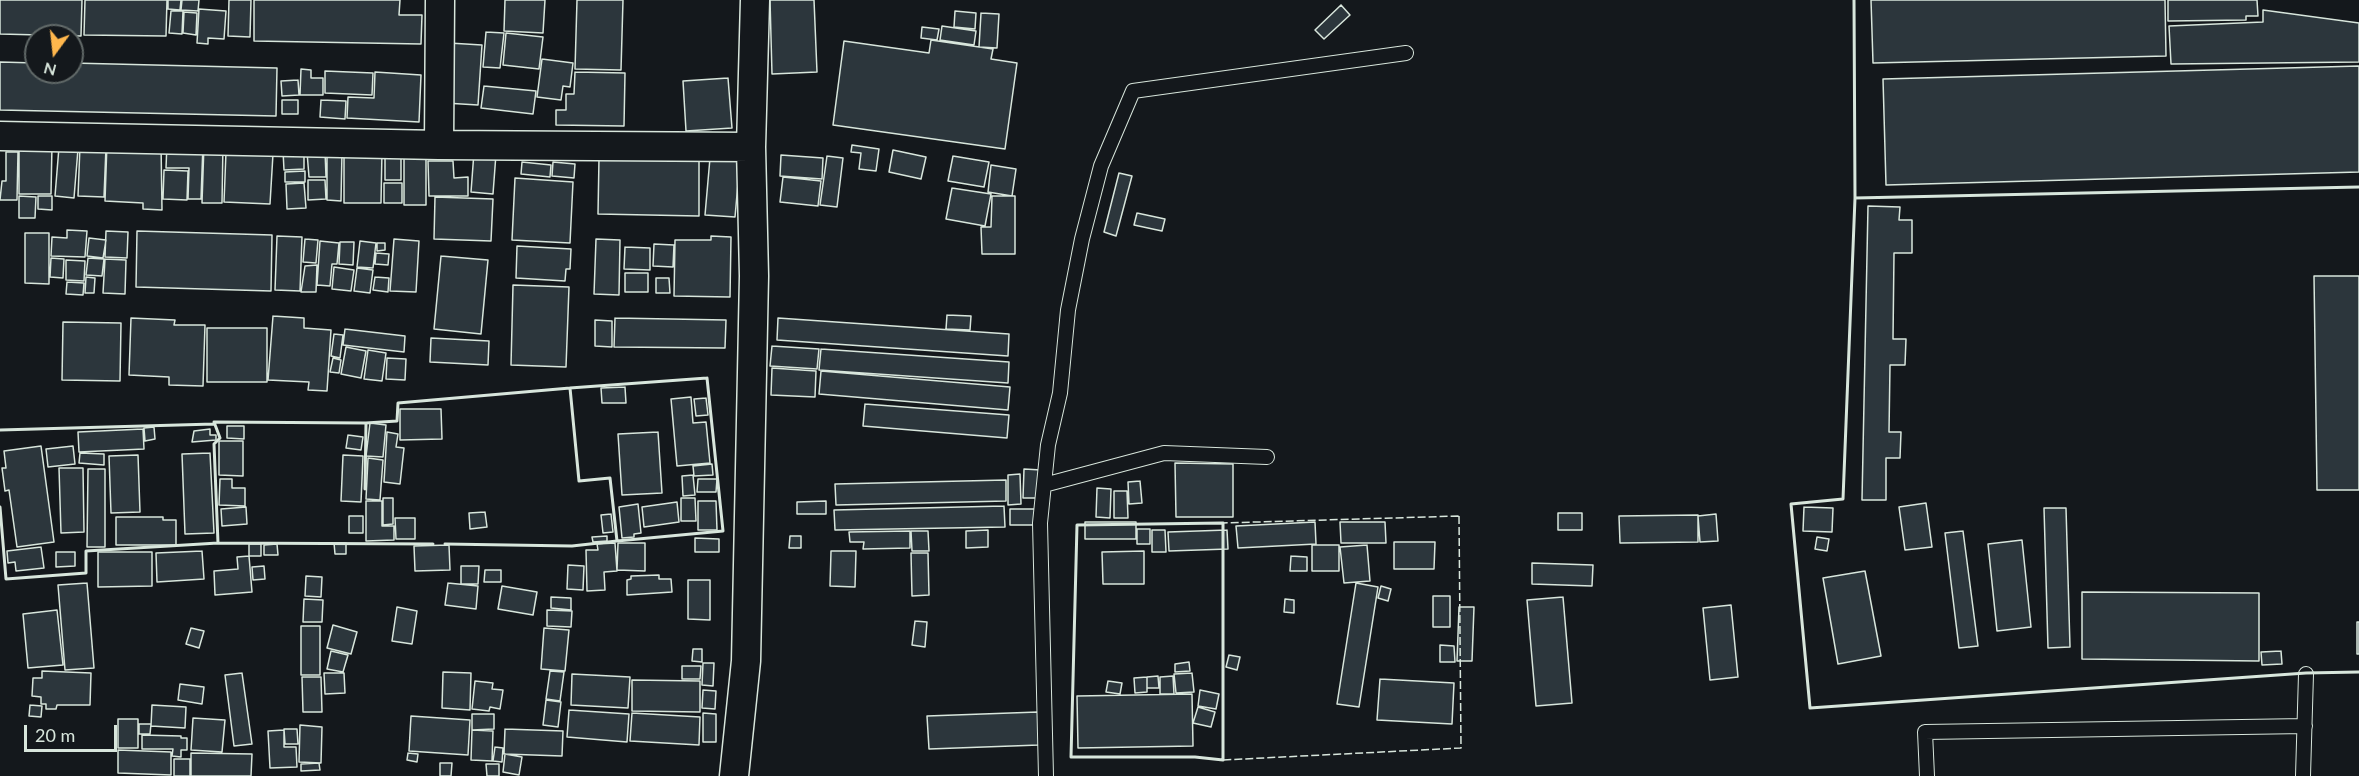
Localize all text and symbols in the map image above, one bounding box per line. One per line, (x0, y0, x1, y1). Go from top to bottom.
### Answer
north arrow (24, 24, 84, 84)
text: N (41, 59, 58, 81)
scale bar (27, 713, 120, 751)
text: 20 m (35, 724, 75, 746)

